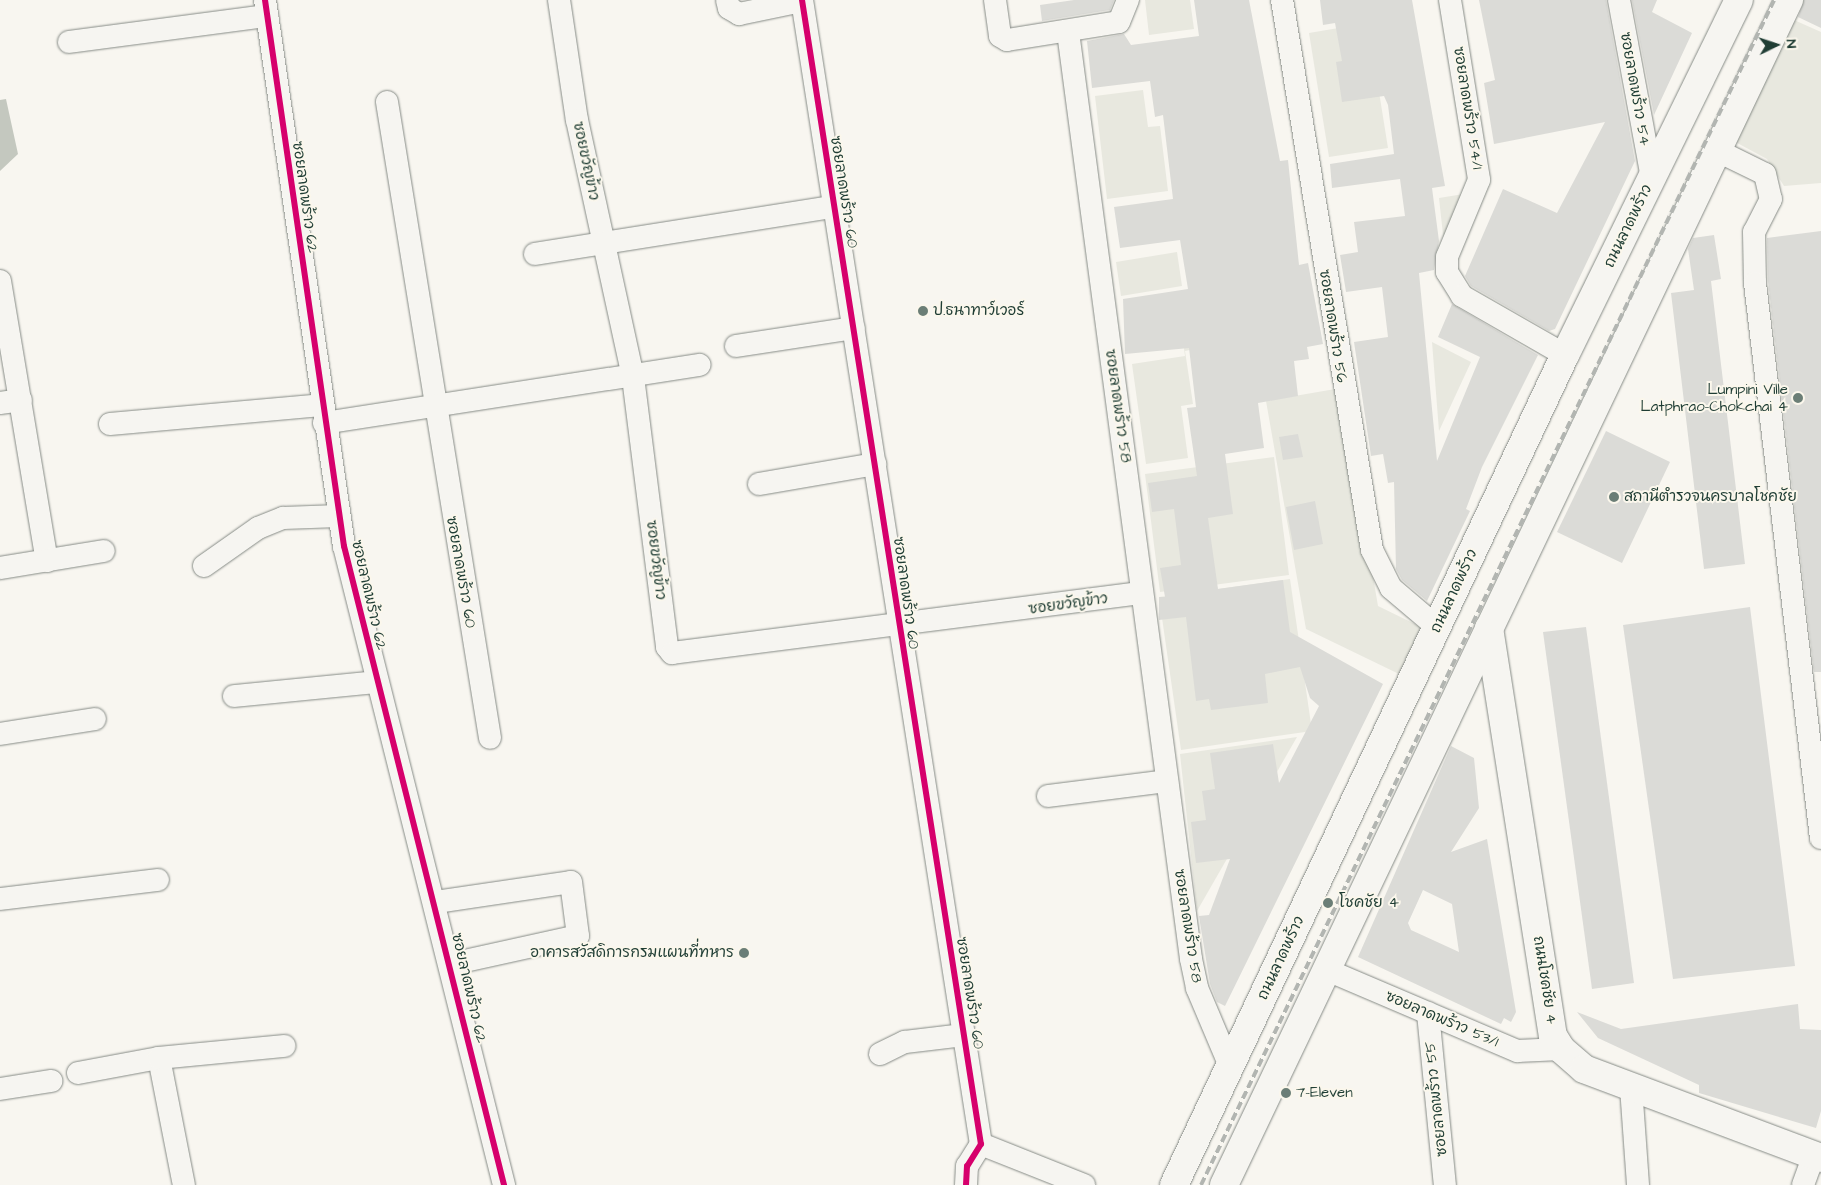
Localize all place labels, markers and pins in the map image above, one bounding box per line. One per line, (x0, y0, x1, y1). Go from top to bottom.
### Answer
place label: ป.ธนาทาว์เวอร์ (933, 302, 1024, 320)
marker: ป.ธนาทาว์เวอร์ (917, 305, 929, 317)
place label: Lumpini Ville Latphrao-Chokchai 4 (1640, 380, 1788, 415)
marker: Lumpini Ville Latphrao-Chokchai 4 (1792, 392, 1804, 404)
place label: สถานีตำรวจนครบาลโชคชัย (1624, 488, 1797, 506)
marker: สถานีตำรวจนครบาลโชคชัย (1608, 491, 1620, 503)
place label: โชคชัย 4 (1339, 894, 1399, 912)
marker: โชคชัย 4 (1321, 896, 1335, 910)
place label: อาคารสวัสดิการกรมแผนที่ทหาร (530, 944, 734, 962)
marker: อาคารสวัสดิการกรมแผนที่ทหาร (738, 947, 750, 959)
place label: 7-Eleven (1296, 1084, 1353, 1102)
marker: 7-Eleven (1280, 1087, 1292, 1099)

